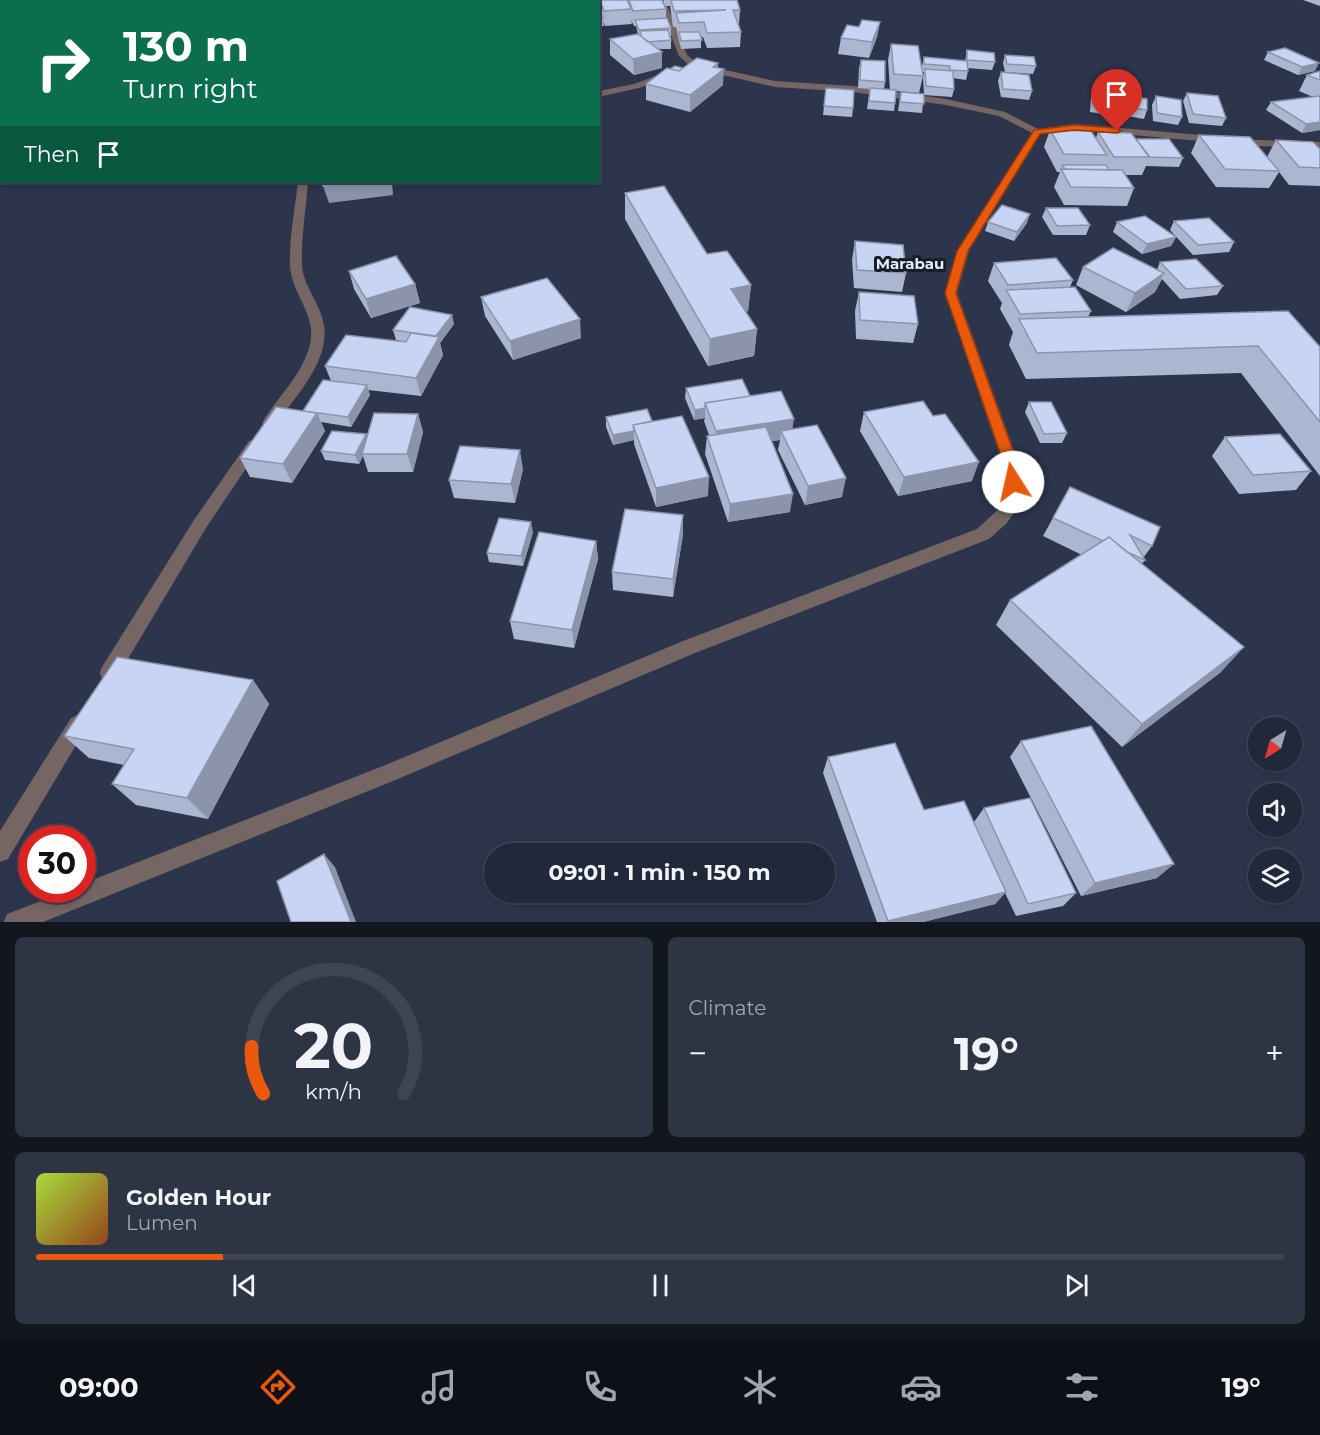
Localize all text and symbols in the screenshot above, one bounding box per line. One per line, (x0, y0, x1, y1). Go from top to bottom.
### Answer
text: 130 m (123, 20, 249, 72)
icon: right (24, 24, 102, 102)
pin (1091, 69, 1142, 131)
text: Turn right (123, 72, 258, 105)
icon: arrive (1100, 78, 1133, 111)
icon: arrive (92, 138, 125, 171)
text: Then (24, 141, 80, 168)
district label: Marabau (876, 254, 944, 273)
position arrow (981, 450, 1045, 514)
north arrow (1248, 717, 1302, 771)
map controls (1248, 717, 1302, 903)
button: sound (1248, 783, 1302, 837)
speed limit sign: 30 (18, 825, 96, 903)
button: layers (1248, 849, 1302, 903)
text: 09:01 · 1 min · 150 m (548, 859, 771, 886)
text: Climate (689, 996, 766, 1020)
text: 20 (294, 1008, 373, 1084)
text: 19° (954, 1026, 1019, 1081)
text: − (689, 1033, 707, 1073)
text: + (1265, 1033, 1284, 1073)
text: km/h (305, 1078, 362, 1104)
text: Golden Hour (126, 1184, 271, 1211)
text: Lumen (126, 1211, 198, 1235)
icon: previous (228, 1269, 261, 1302)
icon: pause (644, 1269, 677, 1302)
icon: next (1060, 1269, 1093, 1302)
icon: directions (257, 1366, 299, 1408)
icon: music (418, 1366, 460, 1408)
icon: phone (579, 1366, 621, 1408)
icon: climate (739, 1366, 781, 1408)
icon: car (900, 1366, 942, 1408)
icon: filters (1061, 1366, 1103, 1408)
text: 09:00 (59, 1371, 139, 1404)
text: 19° (1222, 1371, 1261, 1404)

